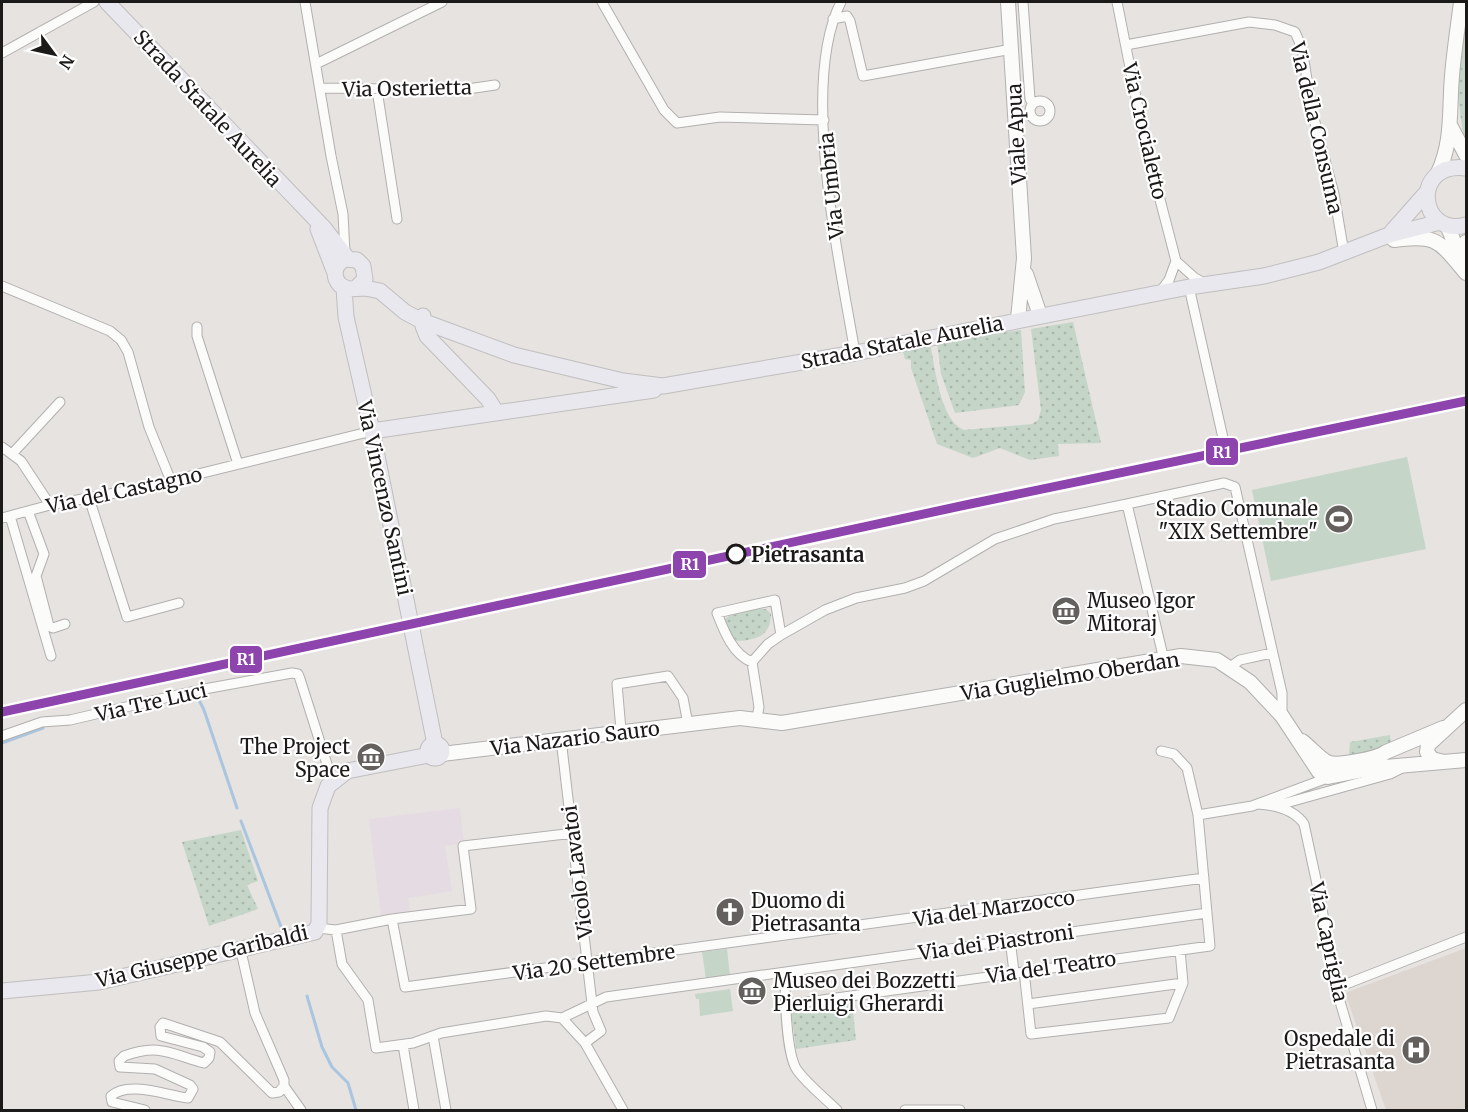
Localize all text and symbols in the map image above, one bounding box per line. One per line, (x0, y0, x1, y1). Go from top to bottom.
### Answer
north arrow (24, 24, 84, 84)
street label: Strada Statale Aurelia (129, 24, 287, 192)
street label: Via della Consuma (1285, 38, 1349, 217)
text: N (55, 51, 78, 73)
street label: Via Crocialetto (1117, 59, 1173, 202)
street label: Via Osterietta (341, 74, 472, 102)
street label: Viale Apua (1001, 82, 1031, 186)
street label: Via Umbria (813, 131, 849, 242)
street label: Strada Statale Aurelia (799, 310, 1006, 374)
street label: Via Vincenzo Santini (352, 397, 418, 598)
line badge: R1 (1205, 437, 1239, 466)
text: R1 (1213, 442, 1232, 462)
street label: Via del Castagno (43, 461, 204, 519)
place label: Stadio Comunale "XIX Settembre" (1156, 496, 1318, 544)
sports icon: Stadio Comunale "XIX Settembre" (1323, 503, 1355, 535)
place label: Pietrasanta (751, 542, 864, 567)
marker: Pietrasanta (726, 544, 746, 564)
line badge: R1 (672, 550, 707, 579)
text: R1 (681, 554, 700, 574)
place label: Museo Igor Mitoraj (1087, 588, 1195, 636)
museum icon: Museo Igor Mitoraj (1050, 595, 1082, 627)
line badge: R1 (229, 645, 263, 674)
street label: Via Guglielmo Oberdan (958, 646, 1181, 706)
text: R1 (237, 649, 256, 669)
street label: Via Tre Luci (92, 677, 209, 727)
street label: Via Nazario Sauro (488, 715, 661, 761)
place label: The Project Space (240, 734, 350, 782)
museum icon: The Project Space (355, 741, 387, 773)
street label: Vicolo Lavatoi (556, 804, 598, 941)
street label: Via Capriglia (1304, 879, 1354, 1004)
street label: Via del Marzocco (911, 884, 1077, 932)
place label: Duomo di Pietrasanta (751, 888, 861, 936)
church icon: Duomo di Pietrasanta (714, 896, 746, 928)
street label: Via Giuseppe Garibaldi (92, 919, 311, 993)
street label: Via dei Piastroni (916, 919, 1075, 965)
street label: Via 20 Settembre (511, 938, 677, 986)
street label: Via del Teatro (983, 945, 1118, 989)
place label: Museo dei Bozzetti Pierluigi Gherardi (773, 968, 956, 1016)
museum icon: Museo dei Bozzetti Pierluigi Gherardi (736, 975, 768, 1007)
place label: Ospedale di Pietrasanta (1284, 1026, 1395, 1074)
hospital icon: Ospedale di Pietrasanta (1400, 1034, 1432, 1066)

